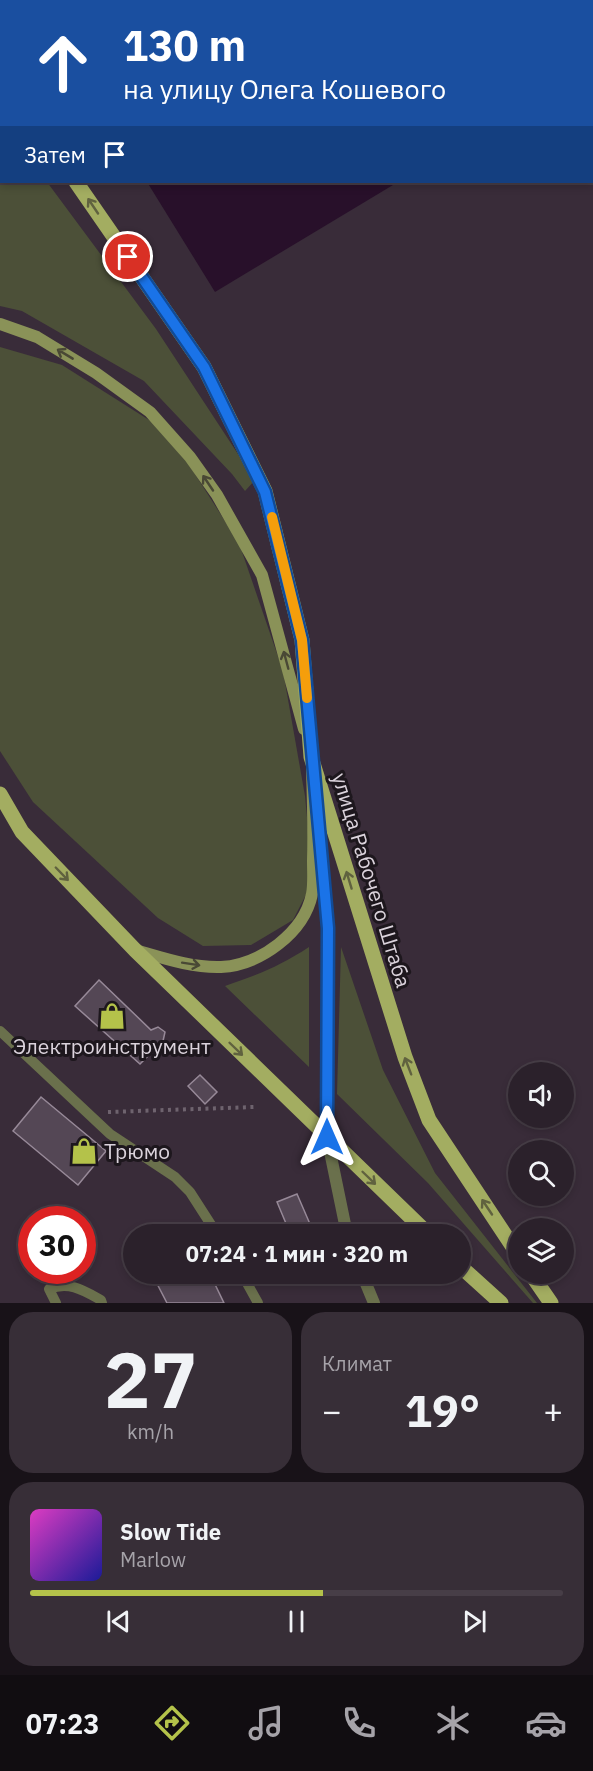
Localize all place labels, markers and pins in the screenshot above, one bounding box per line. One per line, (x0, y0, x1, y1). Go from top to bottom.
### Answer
pin (102, 231, 153, 282)
shop icon: Электроинструмент (97, 1001, 127, 1031)
place label: Электроинструмент (13, 1032, 211, 1060)
shop icon: Трюмо (69, 1136, 99, 1166)
place label: Трюмо (104, 1137, 170, 1165)

